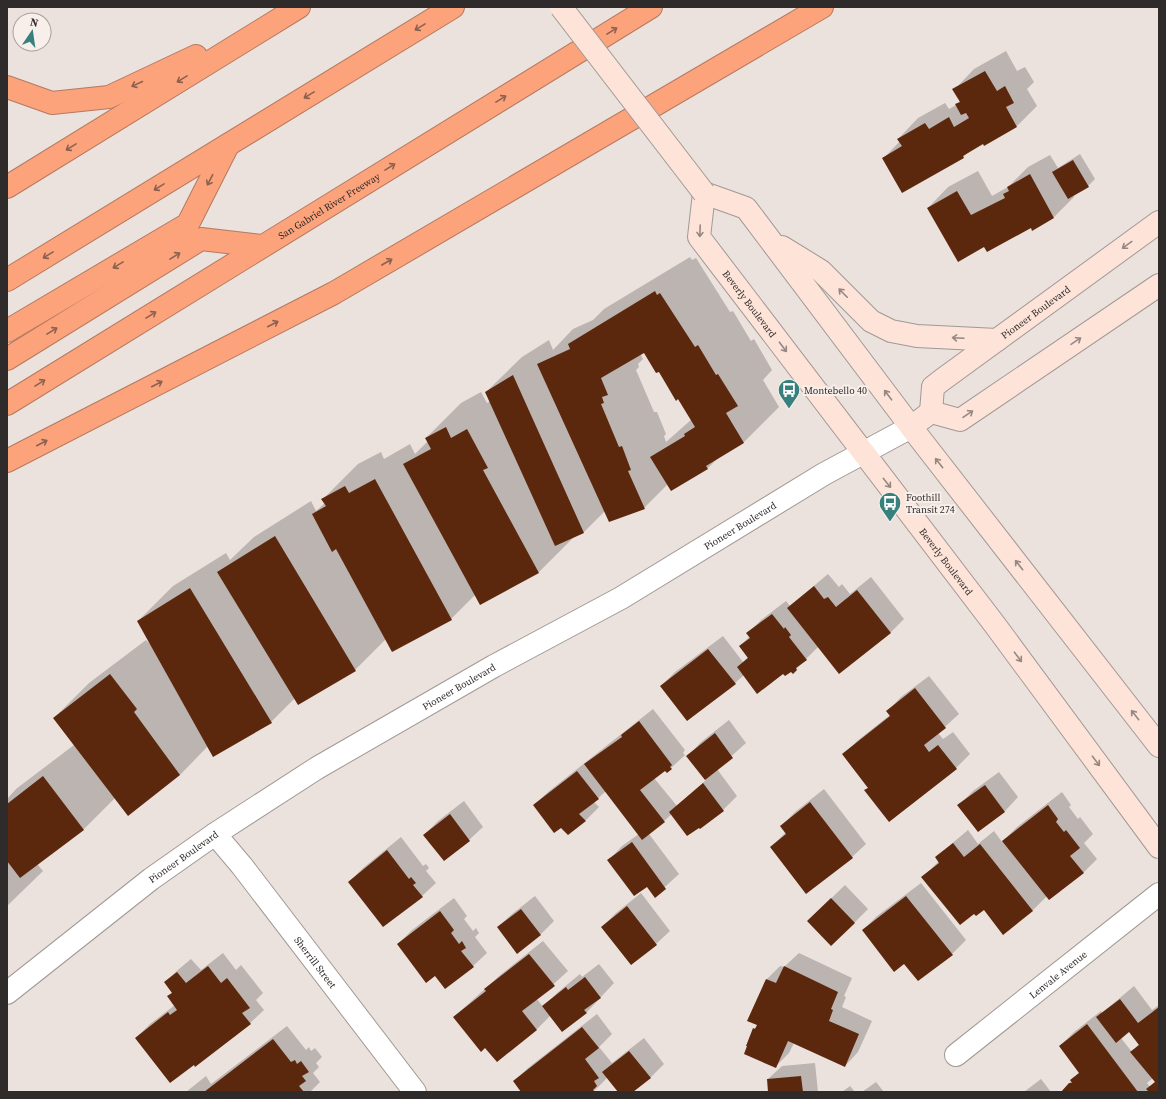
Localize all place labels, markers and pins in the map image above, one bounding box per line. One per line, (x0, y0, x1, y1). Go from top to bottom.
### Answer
bus stop icon: Montebello 40 (776, 377, 802, 410)
place label: Montebello 40 (804, 384, 867, 397)
bus stop icon: Foothill Transit 274 (877, 490, 903, 523)
place label: Foothill Transit 274 (906, 491, 955, 516)

